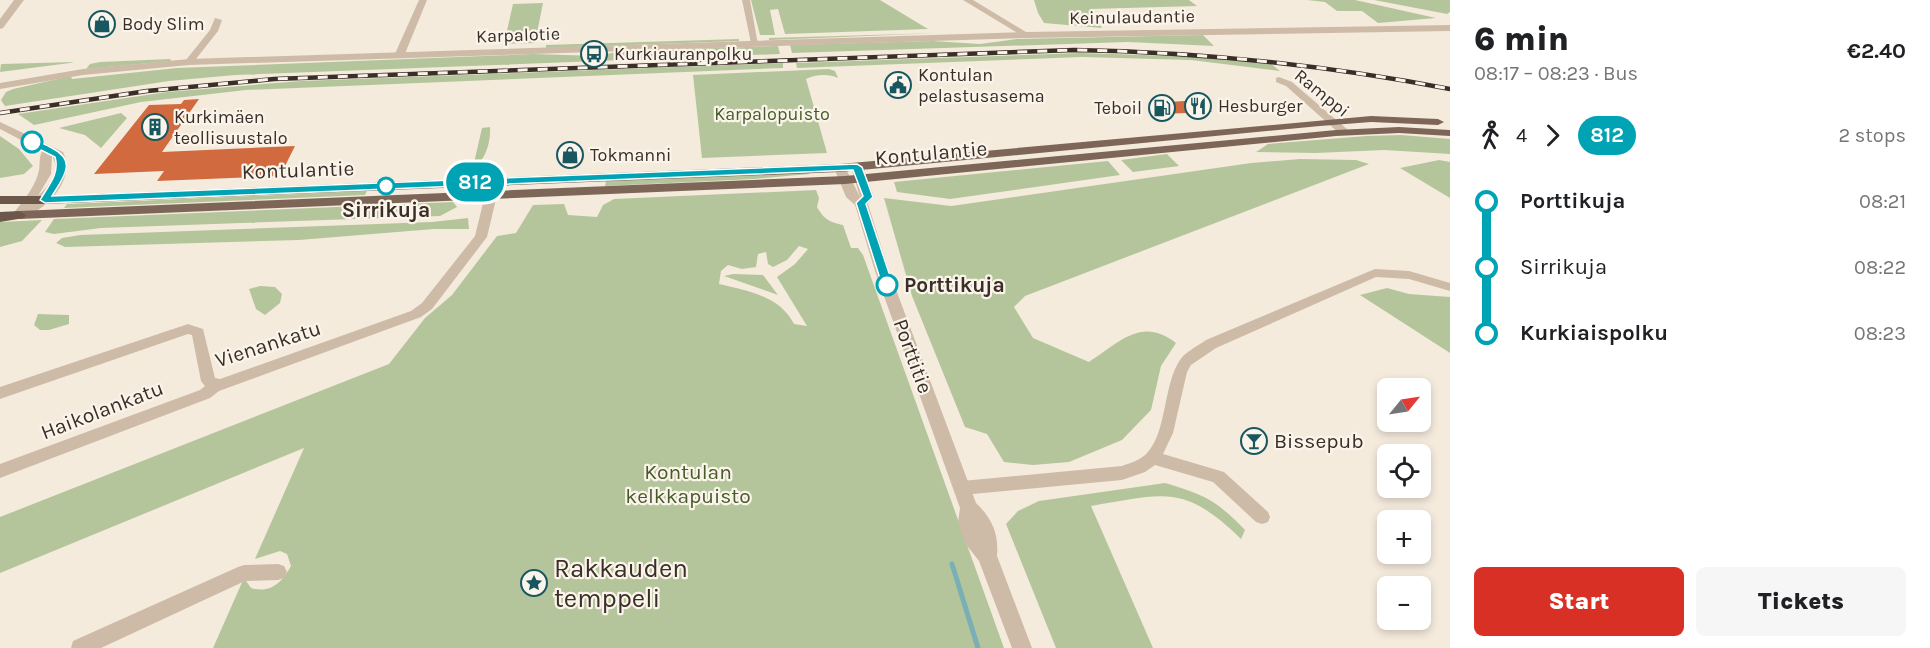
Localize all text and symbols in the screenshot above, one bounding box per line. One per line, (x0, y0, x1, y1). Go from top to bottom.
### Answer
street label: Keinulaudantie (1069, 5, 1195, 29)
shop icon: Body Slim (87, 9, 117, 39)
place label: Body Slim (122, 13, 204, 35)
text: 6 min (1474, 20, 1569, 58)
street label: Karpalotie (476, 23, 560, 47)
text: €2.40 (1847, 38, 1906, 64)
bus stop icon: Kurkiauranpolku (579, 39, 609, 69)
place label: Kurkiauranpolku (614, 43, 752, 65)
text: 08:17 – 08:23 · Bus (1474, 62, 1638, 85)
place label: Kontulan pelastusasema (918, 64, 1045, 107)
street label: Ramppi (1290, 64, 1354, 122)
public building icon: Kontulan pelastusasema (883, 70, 913, 100)
restaurant icon: Hesburger (1183, 91, 1213, 121)
fuel station icon: Teboil (1147, 93, 1177, 123)
place label: Hesburger (1218, 95, 1303, 117)
place label: Teboil (1094, 97, 1142, 119)
park label: Karpalopuisto (714, 103, 830, 125)
place label: Kurkimäen teollisuustalo (174, 106, 288, 149)
building icon: Kurkimäen teollisuustalo (140, 112, 170, 142)
icon: walk (1474, 119, 1507, 152)
icon: forward (1536, 119, 1569, 152)
text: 812 (1590, 123, 1624, 147)
text: 4 (1516, 124, 1527, 147)
text: 2 stops (1839, 124, 1906, 147)
unlabelled marker (21, 131, 43, 153)
street label: Kontulantie (874, 136, 988, 170)
shop icon: Tokmanni (555, 140, 585, 170)
place label: Tokmanni (590, 144, 671, 166)
street label: Kontulantie (241, 156, 355, 184)
line badge: 812 (440, 162, 510, 201)
text: 812 (458, 170, 492, 194)
marker: Sirrikuja (377, 177, 395, 195)
text: Porttikuja (1520, 188, 1625, 214)
text: 08:21 (1859, 190, 1906, 213)
place label: Sirrikuja (342, 198, 430, 222)
text: Sirrikuja (1520, 254, 1607, 280)
text: 08:22 (1854, 256, 1906, 279)
place label: Porttikuja (904, 273, 1005, 297)
marker: Porttikuja (876, 274, 898, 296)
street label: Porttitie (888, 315, 938, 397)
street label: Vienankatu (212, 316, 324, 372)
text: Kurkiaispolku (1520, 320, 1668, 346)
text: 08:23 (1854, 322, 1906, 345)
street label: Haikolankatu (37, 376, 167, 444)
north arrow (1377, 378, 1431, 432)
map controls (1377, 378, 1431, 630)
bar icon: Bissepub (1239, 426, 1269, 456)
place label: Bissepub (1274, 429, 1364, 453)
button: locate (1377, 444, 1431, 498)
park label: Kontulan kelkkapuisto (625, 460, 751, 508)
button: + (1377, 510, 1431, 564)
place label: Rakkauden temppeli (554, 553, 688, 614)
button: Start (1474, 567, 1684, 636)
button: Tickets (1696, 567, 1906, 636)
place icon: Rakkauden temppeli (519, 568, 549, 598)
button: − (1377, 576, 1431, 630)

